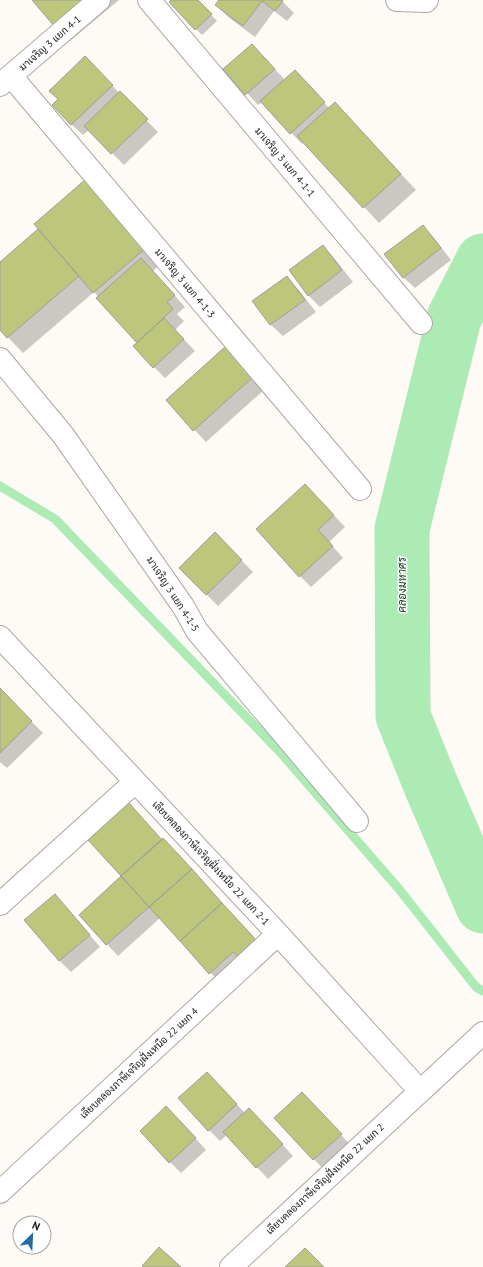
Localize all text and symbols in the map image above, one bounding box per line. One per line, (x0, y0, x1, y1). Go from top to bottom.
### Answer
street label: มาเจริญ 3 แยก 4-1 (16, 12, 84, 74)
street label: มาเจริญ 3 แยก 4-1-1 (252, 124, 318, 200)
street label: มาเจริญ 3 แยก 4-1-3 (152, 245, 218, 321)
street label: มาเจริญ 3 แยก 4-1-5 (144, 554, 202, 634)
water label: คลองมหาศร (395, 557, 409, 613)
street label: เลียบคลองภาษีเจริญฝั่งเหนือ 22 แยก 2-1 (150, 797, 274, 928)
street label: เลียบคลองภาษีเจริญฝั่งเหนือ 22 แยก 4 (76, 1003, 201, 1121)
street label: เลียบคลองภาษีเจริญฝั่งเหนือ 22 แยก 2 (262, 1119, 387, 1237)
north arrow (12, 1215, 52, 1255)
text: N (30, 1218, 42, 1234)

